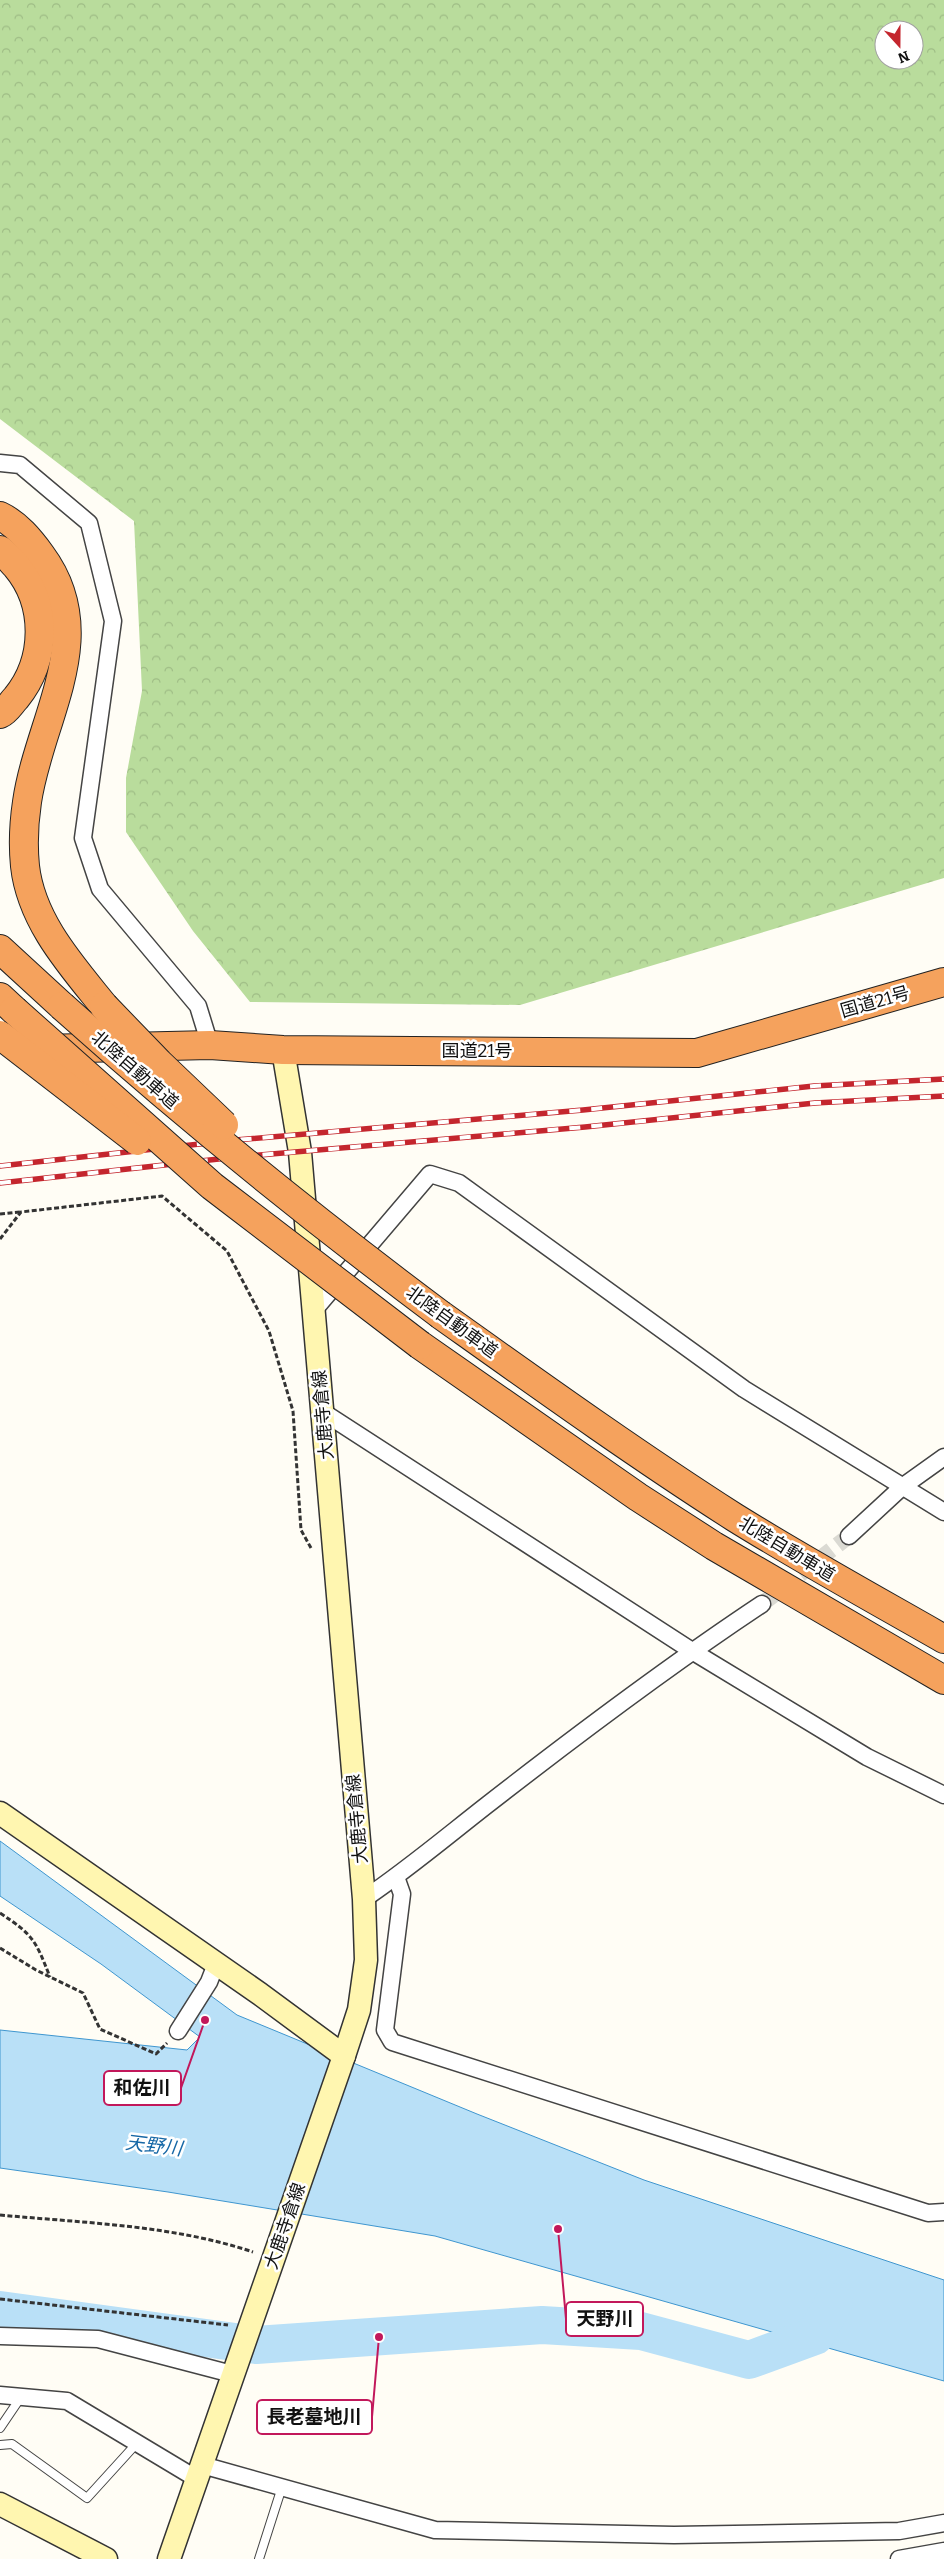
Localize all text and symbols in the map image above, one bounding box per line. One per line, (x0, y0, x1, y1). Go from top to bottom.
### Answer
north arrow (874, 20, 924, 70)
text: N (895, 47, 912, 67)
street label: 国道21号 (838, 982, 912, 1022)
street label: 北陸自動車道 (87, 1026, 183, 1114)
street label: 国道21号 (441, 1040, 513, 1062)
street label: 北陸自動車道 (402, 1281, 502, 1363)
street label: 大鹿寺倉線 (308, 1369, 338, 1461)
street label: 北陸自動車道 (735, 1512, 839, 1586)
street label: 大鹿寺倉線 (342, 1773, 372, 1865)
callout: 和佐川 (104, 2071, 181, 2105)
text: 和佐川 (113, 2076, 171, 2099)
water label: 天野川 (124, 2131, 186, 2161)
street label: 大鹿寺倉線 (260, 2180, 310, 2272)
callout: 天野川 (566, 2302, 643, 2336)
text: 天野川 (576, 2307, 634, 2330)
callout: 長老墓地川 (257, 2400, 372, 2434)
text: 長老墓地川 (266, 2405, 362, 2428)

